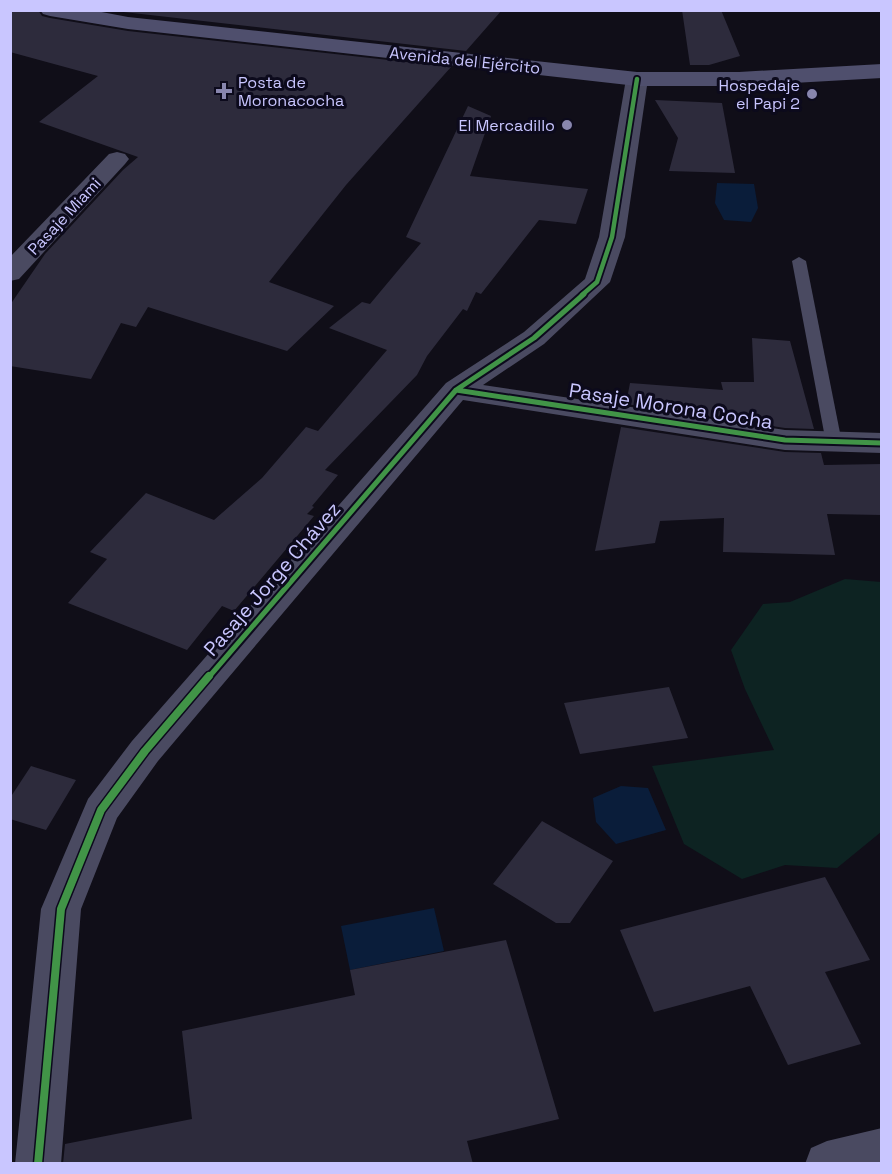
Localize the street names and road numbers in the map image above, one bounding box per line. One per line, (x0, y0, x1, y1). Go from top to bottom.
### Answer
street label: Avenida del Ejército (389, 42, 541, 79)
street label: Pasaje Miami (23, 173, 106, 259)
street label: Pasaje Morona Cocha (567, 377, 775, 435)
street label: Pasaje Jorge Chávez (198, 496, 346, 662)

